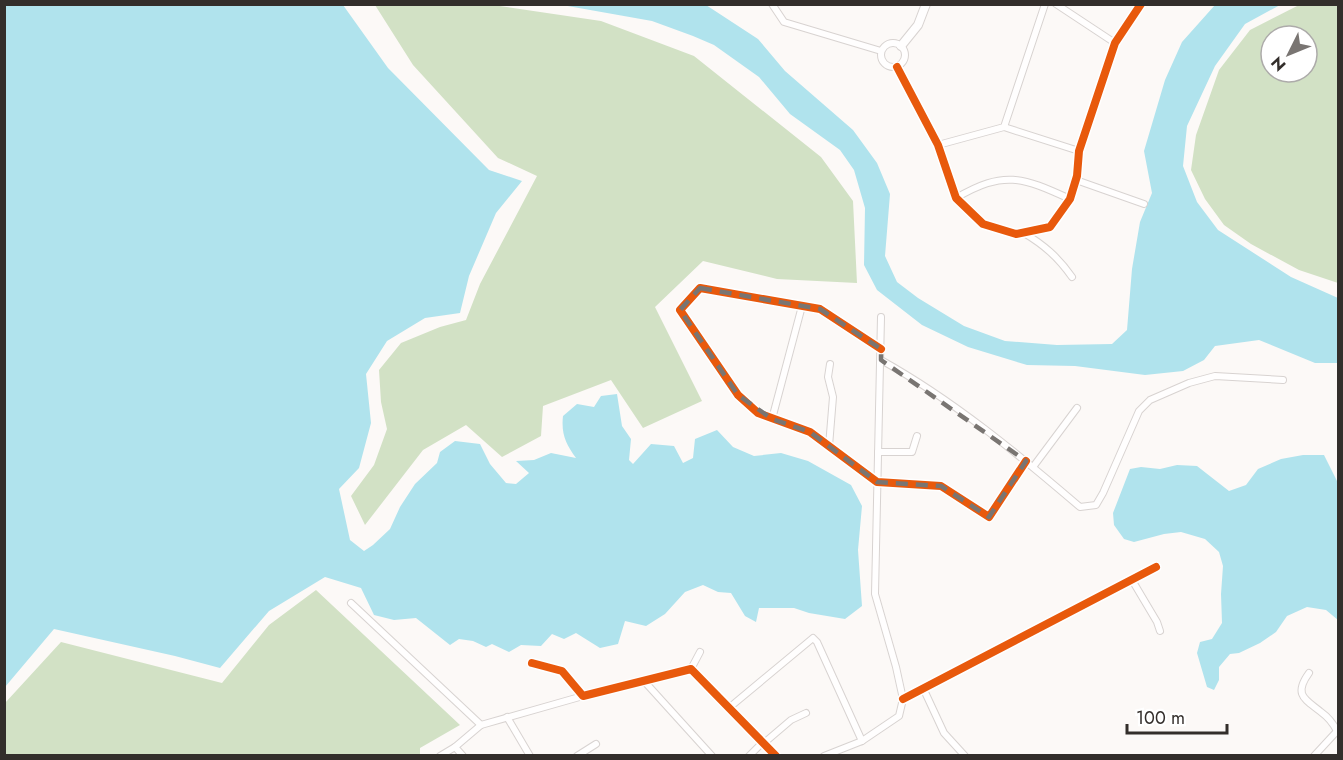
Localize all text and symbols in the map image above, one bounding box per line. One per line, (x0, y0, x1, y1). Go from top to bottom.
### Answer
north arrow (1259, 24, 1319, 84)
text: N (1266, 51, 1291, 76)
scale bar (1127, 697, 1228, 735)
text: 100 m (1136, 705, 1185, 731)

